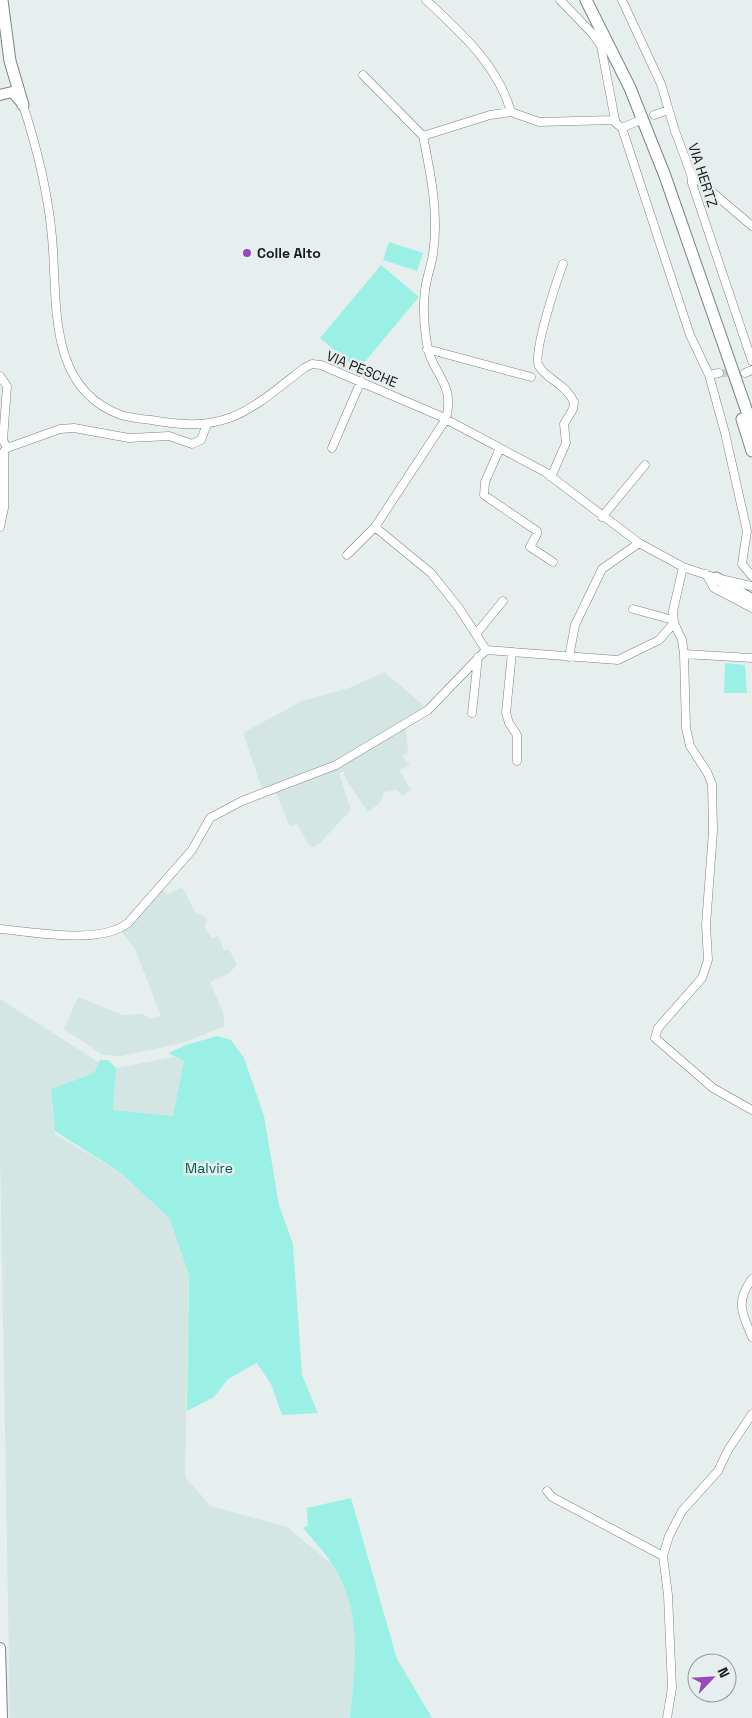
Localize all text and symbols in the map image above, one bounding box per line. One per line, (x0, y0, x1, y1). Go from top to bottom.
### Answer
street label: VIA HERTZ (684, 141, 722, 209)
place label: Colle Alto (257, 244, 321, 262)
marker: Colle Alto (241, 247, 253, 259)
street label: VIA PESCHE (324, 347, 400, 391)
park label: Malvire (185, 1159, 233, 1177)
north arrow (687, 1653, 737, 1703)
text: N (714, 1664, 734, 1681)

